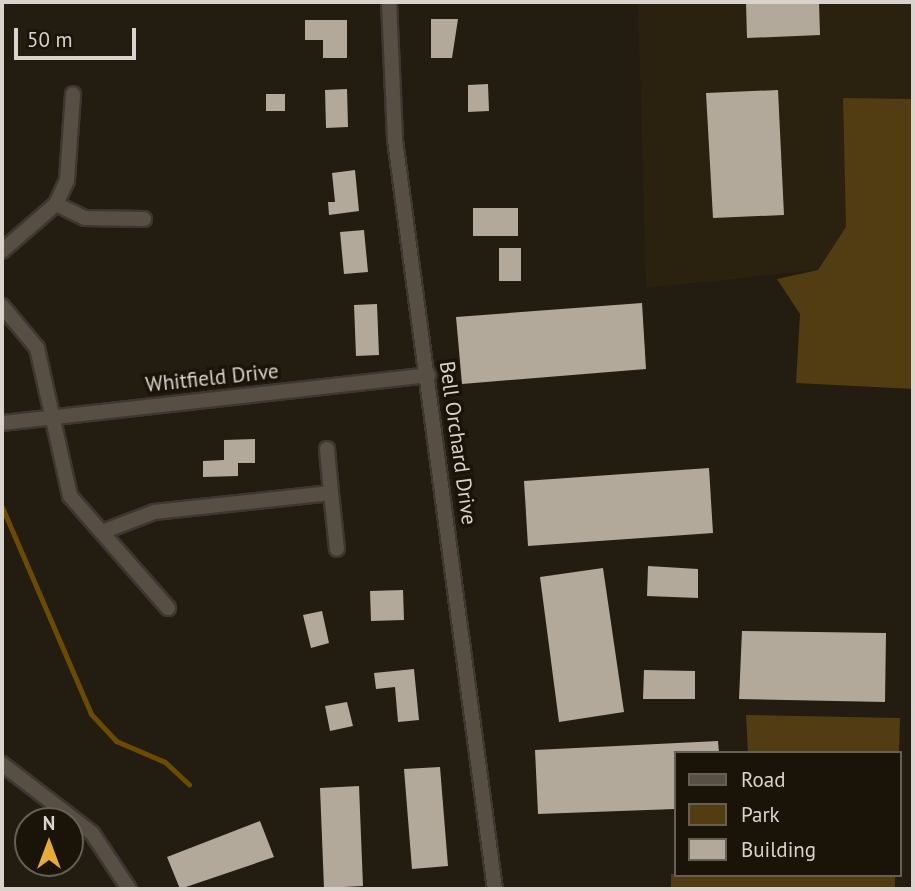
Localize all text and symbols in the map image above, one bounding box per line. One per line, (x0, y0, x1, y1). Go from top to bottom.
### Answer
scale bar (18, 14, 140, 58)
text: 50 m (27, 26, 73, 53)
street label: Whitfield Drive (144, 358, 280, 398)
street label: Bell Orchard Drive (434, 360, 482, 526)
legend (674, 751, 901, 877)
text: Road (741, 766, 785, 793)
text: Park (741, 801, 780, 828)
north arrow (14, 807, 84, 877)
text: N (43, 811, 55, 835)
text: Building (741, 836, 816, 863)

